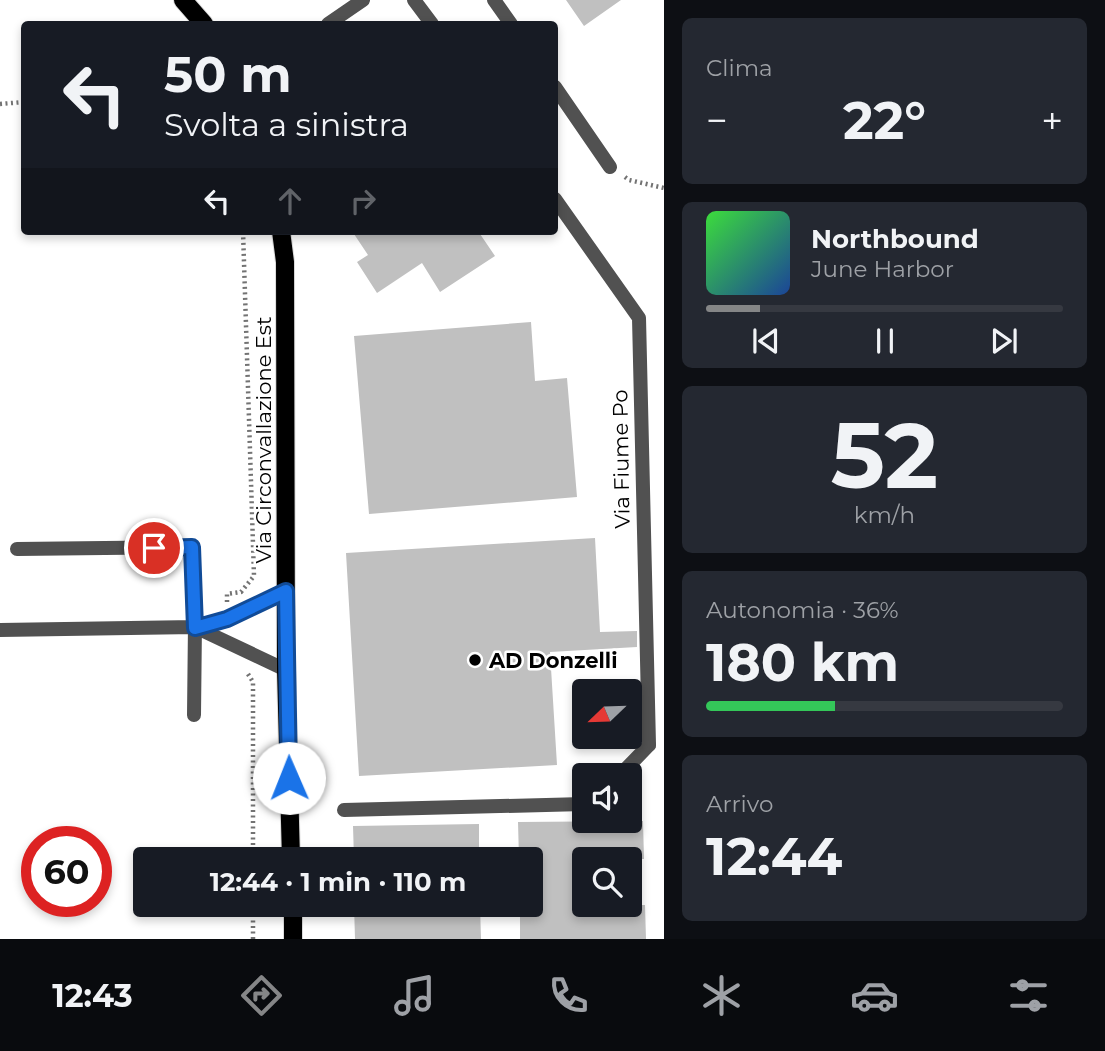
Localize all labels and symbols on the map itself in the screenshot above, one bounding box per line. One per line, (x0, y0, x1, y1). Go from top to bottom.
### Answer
street label: Via Circonvallazione Est (251, 317, 276, 563)
street label: Via Fiume Po (607, 389, 635, 529)
pin (124, 518, 184, 578)
place label: AD Donzelli (488, 648, 617, 673)
marker: AD Donzelli (467, 652, 483, 668)
north arrow (572, 679, 642, 749)
position arrow (252, 741, 326, 815)
speed limit sign: 60 (21, 826, 112, 917)

